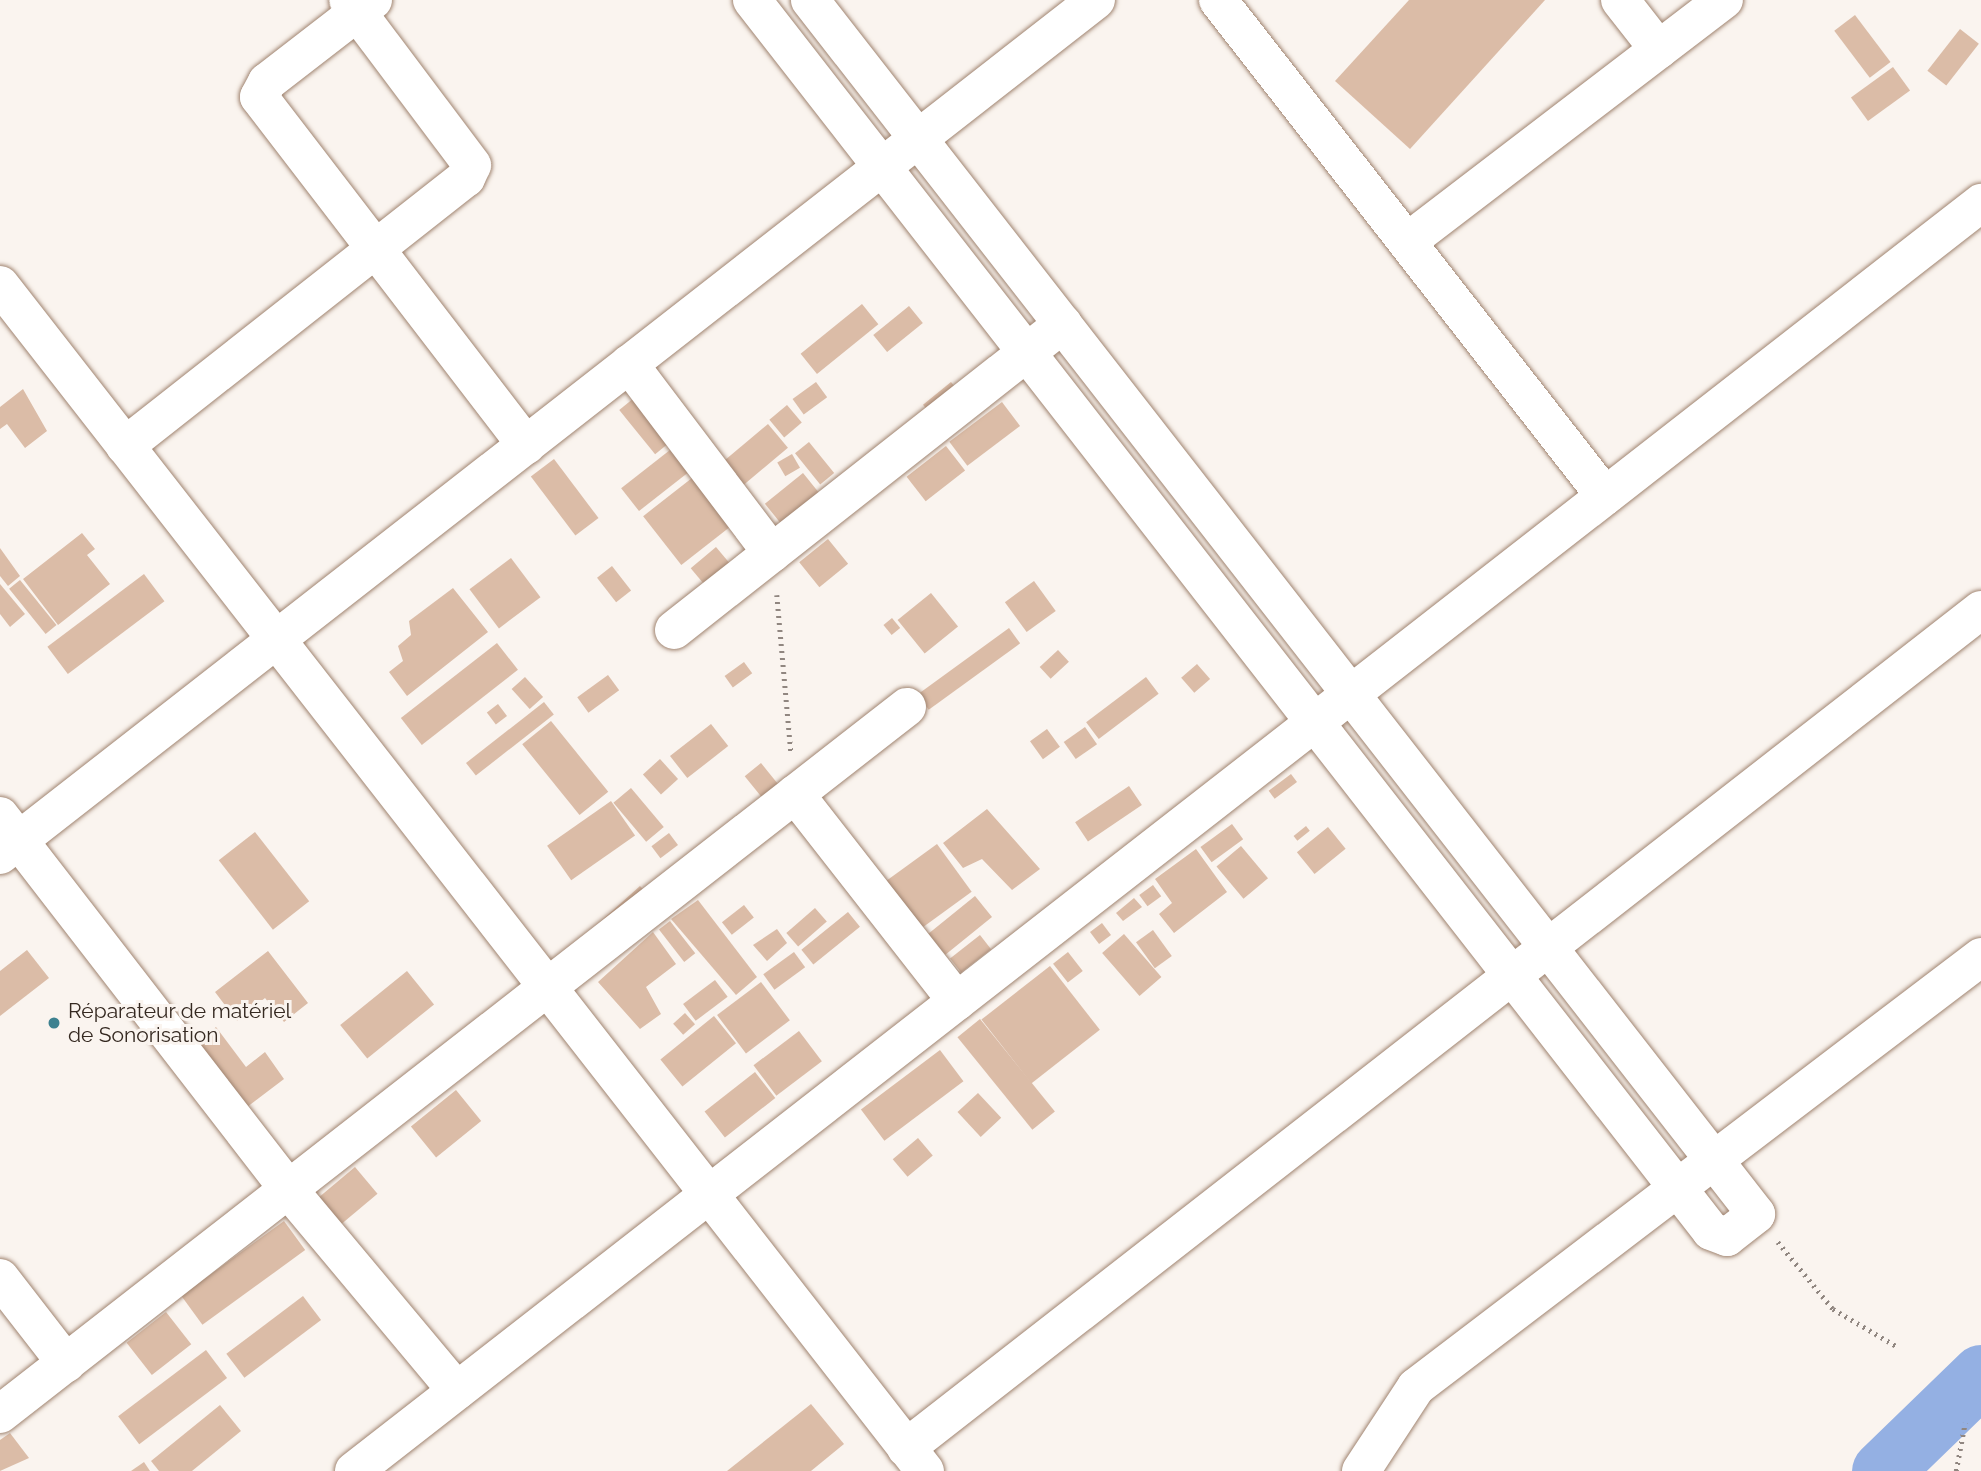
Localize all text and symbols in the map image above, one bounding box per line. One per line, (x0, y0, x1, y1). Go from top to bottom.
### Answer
place label: Réparateur de matériel de Sonorisation (68, 998, 292, 1048)
marker: Réparateur de matériel de Sonorisation (46, 1015, 62, 1031)

